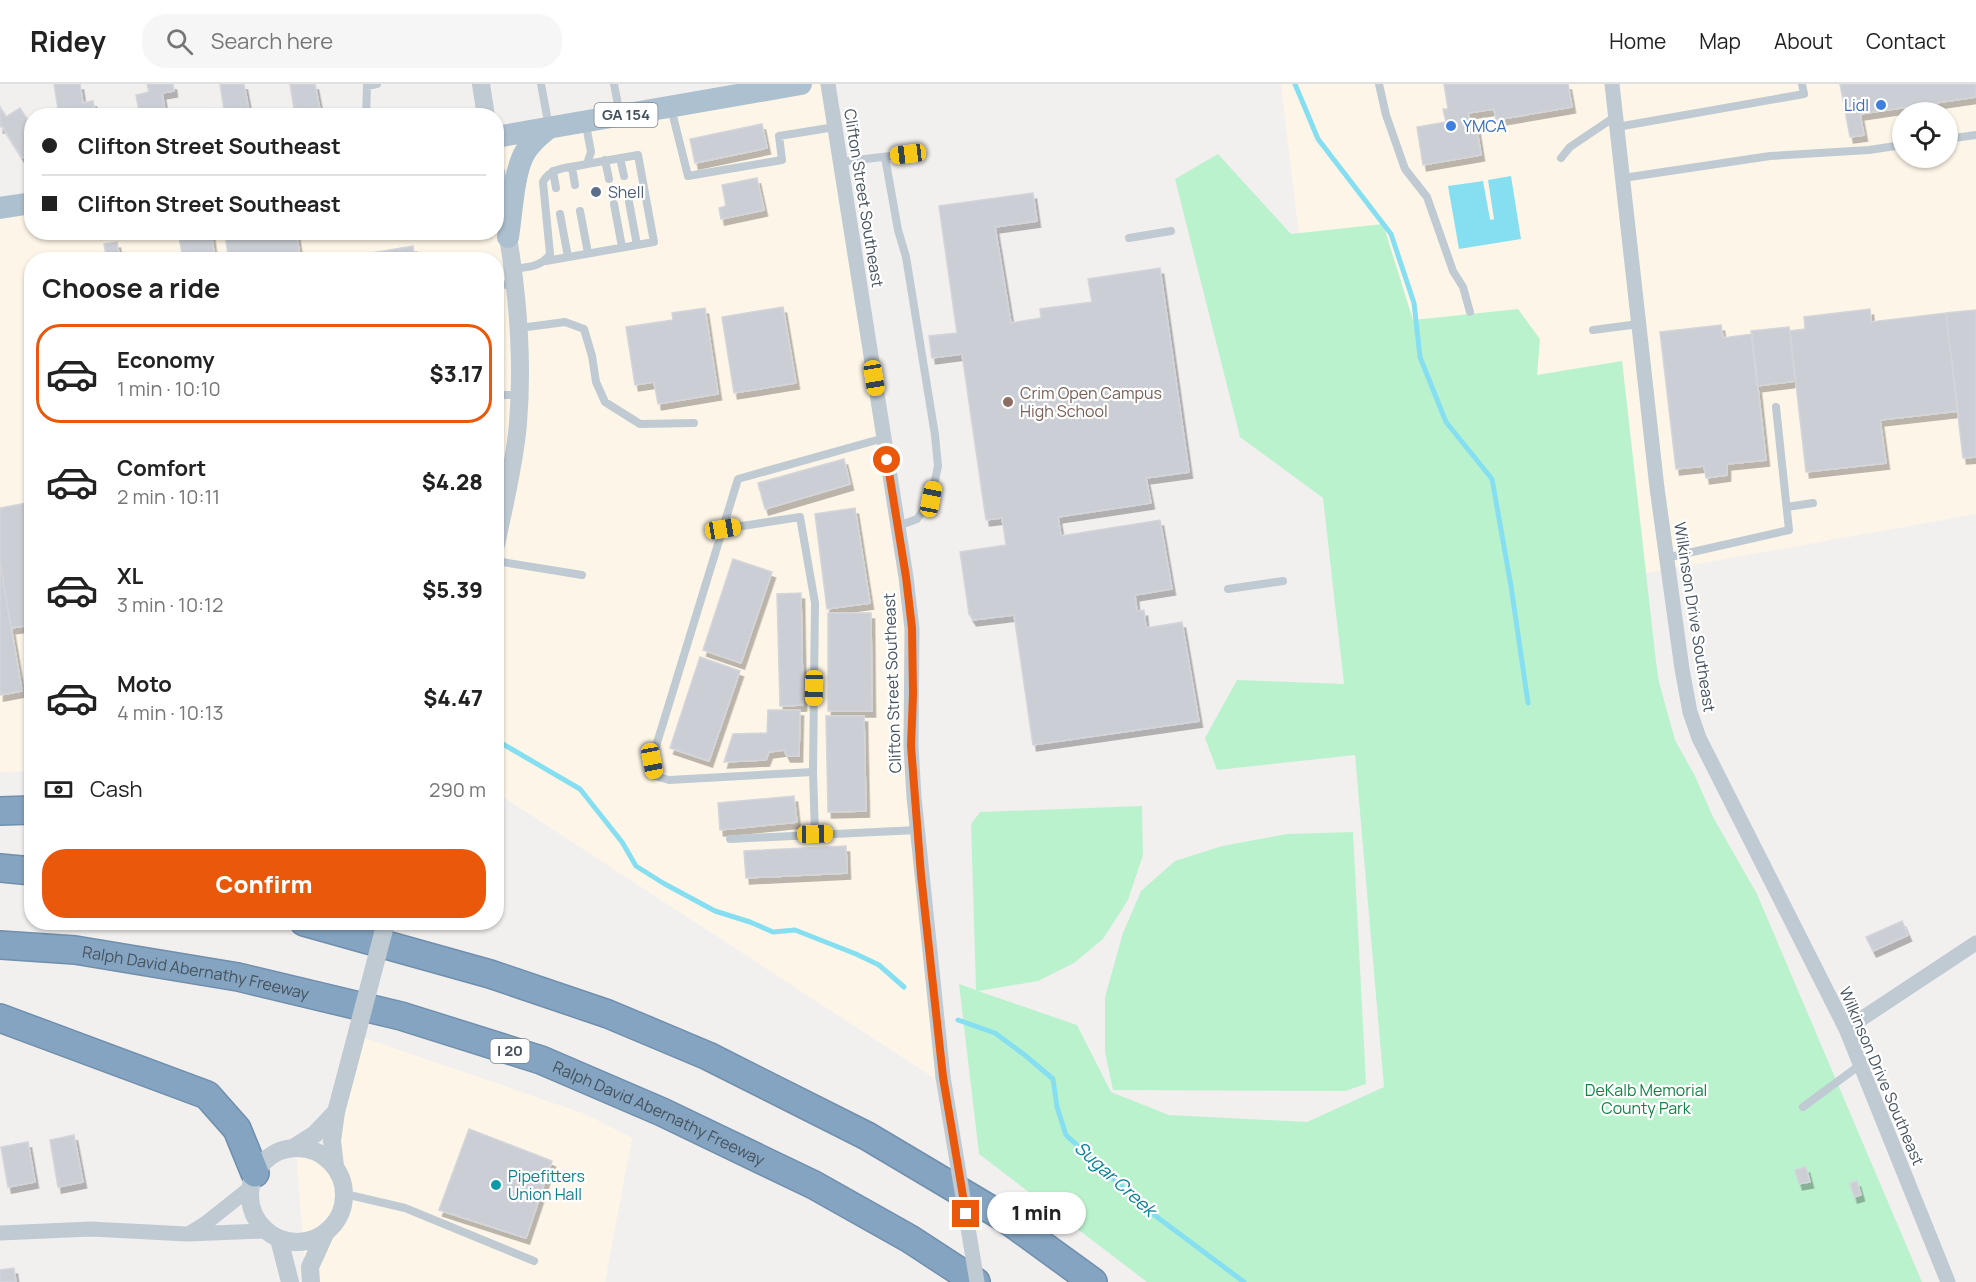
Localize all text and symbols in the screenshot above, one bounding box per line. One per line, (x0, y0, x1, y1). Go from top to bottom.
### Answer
search box (142, 14, 562, 68)
text: Ridey (30, 22, 106, 60)
icon: search (163, 25, 196, 58)
text: Search here (211, 26, 333, 56)
text: Home (1609, 27, 1666, 55)
text: Map (1699, 27, 1741, 55)
text: About (1774, 27, 1833, 55)
text: Contact (1866, 27, 1946, 55)
place label: Lidl (1844, 94, 1869, 116)
marker: Lidl (1874, 98, 1888, 112)
map controls (1892, 102, 1958, 168)
button: locate (1892, 102, 1958, 168)
road number: GA 154 (594, 103, 658, 127)
street label: Clifton Street Southeast (839, 107, 889, 289)
place label: YMCA (1463, 115, 1507, 137)
marker: YMCA (1444, 119, 1458, 133)
text: Clifton Street Southeast (78, 131, 341, 161)
car (889, 143, 927, 165)
place label: Shell (608, 181, 644, 203)
marker: Shell (589, 185, 603, 199)
text: Clifton Street Southeast (78, 189, 341, 219)
text: Choose a ride (42, 269, 220, 306)
text: Economy (117, 345, 215, 375)
icon: car (45, 347, 99, 401)
text: $3.17 (430, 359, 483, 389)
car (862, 359, 886, 397)
text: 1 min · 10:10 (117, 375, 221, 402)
place label: Crim Open Campus High School (1020, 382, 1162, 422)
marker: Crim Open Campus High School (1001, 395, 1015, 409)
route start (873, 446, 900, 473)
text: Comfort (117, 453, 206, 483)
icon: car (45, 455, 99, 509)
text: $4.28 (422, 467, 483, 497)
car (919, 480, 943, 518)
text: 2 min · 10:11 (117, 483, 220, 510)
car (704, 517, 742, 541)
street label: Wilkinson Drive Southeast (1669, 520, 1721, 714)
text: XL (117, 561, 143, 591)
icon: car (45, 563, 99, 617)
text: $5.39 (422, 575, 483, 605)
text: 3 min · 10:12 (117, 591, 223, 618)
street label: Clifton Street Southeast (878, 592, 906, 774)
text: Moto (117, 669, 172, 699)
car (805, 670, 823, 706)
icon: car (45, 671, 99, 725)
text: $4.47 (423, 683, 483, 713)
text: 4 min · 10:13 (117, 699, 224, 726)
car (640, 742, 664, 780)
icon: cash (42, 773, 75, 806)
text: Cash (90, 774, 143, 804)
text: 290 m (429, 776, 486, 803)
car (797, 825, 833, 843)
button: Confirm (42, 849, 486, 918)
street label: Ralph David Abernathy Freeway (81, 940, 312, 1005)
street label: Wilkinson Drive Southeast (1834, 983, 1930, 1169)
road number: I 20 (490, 1039, 530, 1063)
street label: Ralph David Abernathy Freeway (550, 1055, 769, 1171)
park label: DeKalb Memorial County Park (1585, 1079, 1707, 1119)
water label: Sugar Creek (1070, 1135, 1164, 1223)
place label: Pipefitters Union Hall (508, 1165, 585, 1205)
marker: Pipefitters Union Hall (489, 1178, 503, 1192)
callout: 1 min (987, 1193, 1086, 1235)
text: 1 min (1011, 1199, 1062, 1226)
route end (952, 1200, 979, 1227)

